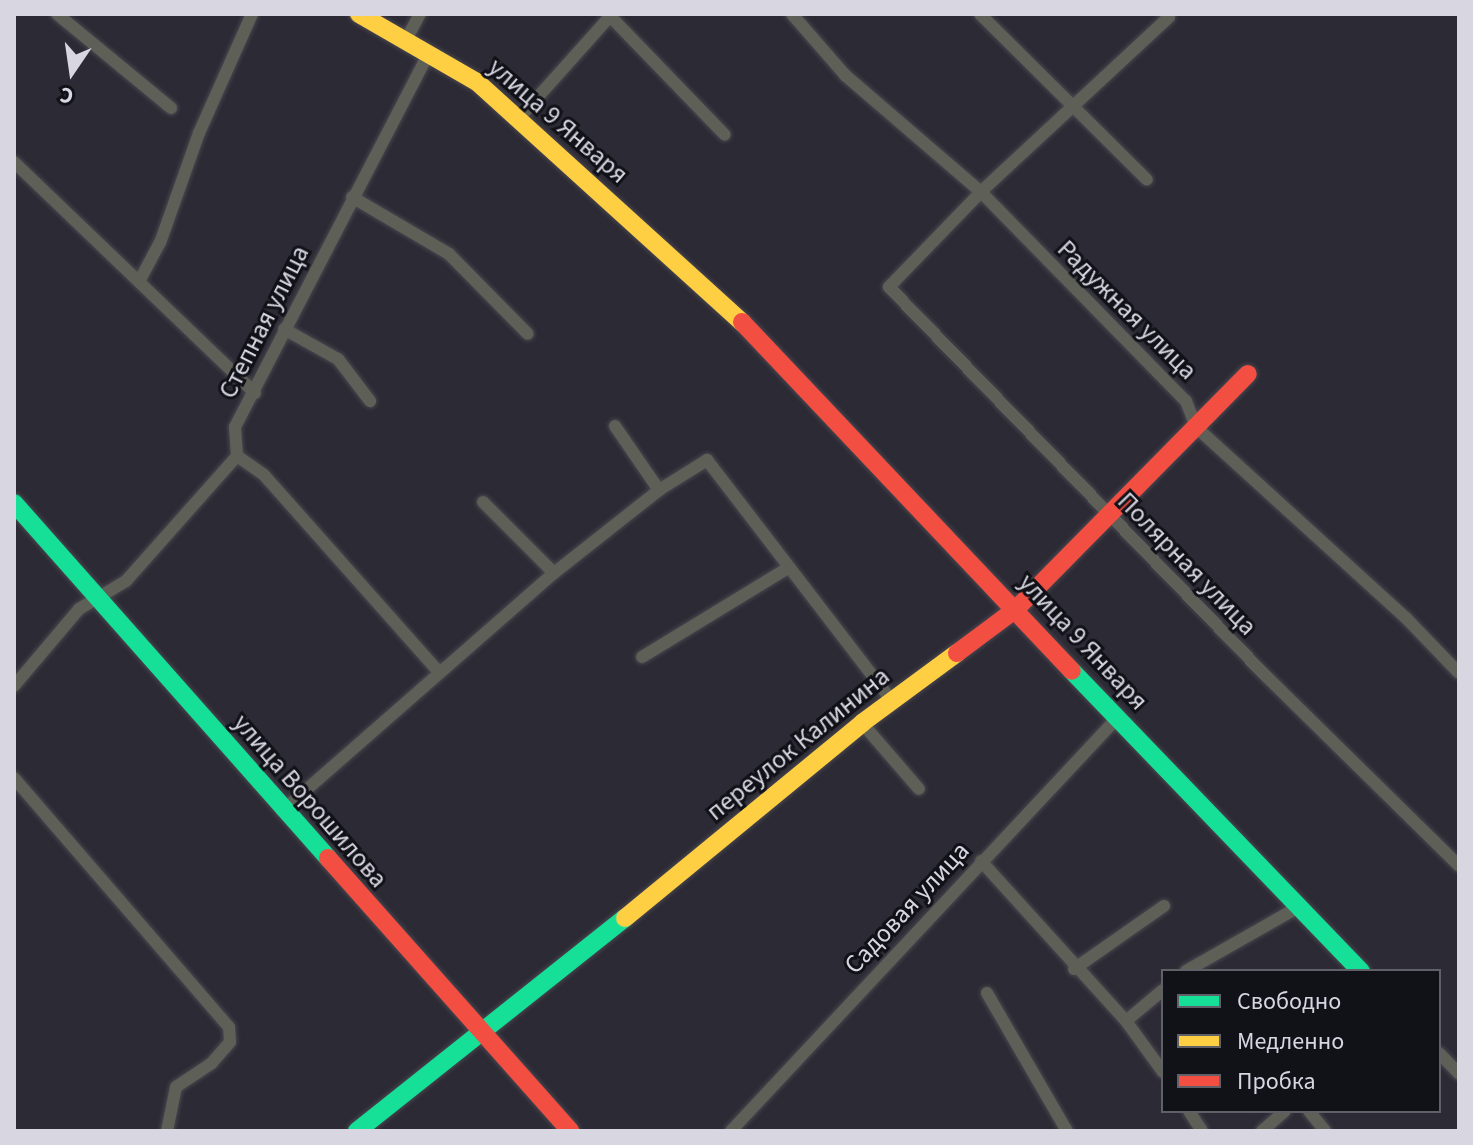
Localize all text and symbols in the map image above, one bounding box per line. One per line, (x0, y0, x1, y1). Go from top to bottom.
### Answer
north arrow (32, 32, 112, 112)
street label: улица 9 Января (482, 52, 634, 190)
text: С (57, 78, 76, 112)
street label: Радужная улица (1051, 234, 1203, 386)
street label: Степная улица (212, 240, 316, 404)
street label: Полярная улица (1111, 486, 1263, 642)
street label: улица 9 Января (1012, 567, 1154, 717)
street label: переулок Калинина (700, 661, 896, 827)
street label: улица Ворошилова (226, 708, 394, 894)
street label: Садовая улица (838, 836, 976, 980)
legend (1161, 969, 1441, 1113)
text: Свободно (1237, 984, 1341, 1019)
text: Медленно (1237, 1024, 1344, 1059)
text: Пробка (1237, 1064, 1316, 1099)

